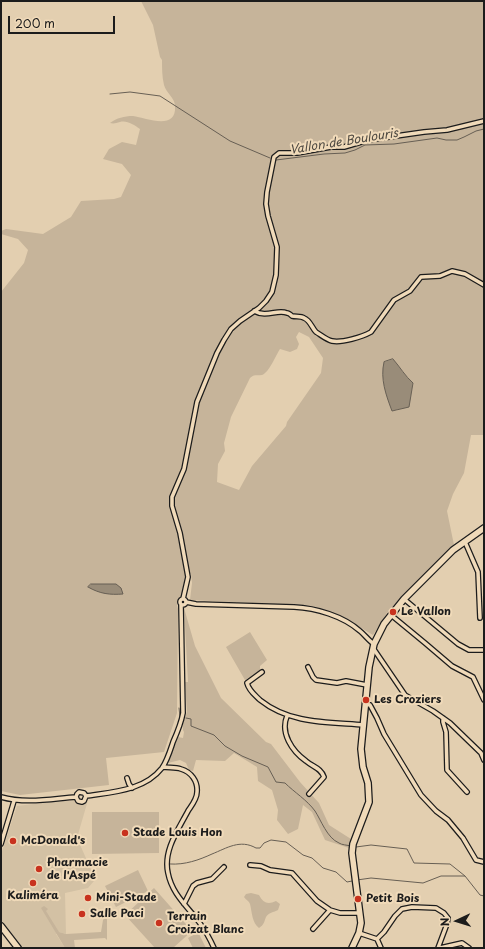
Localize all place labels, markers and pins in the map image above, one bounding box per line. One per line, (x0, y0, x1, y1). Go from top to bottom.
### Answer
place label: Le Vallon (401, 605, 451, 619)
marker: Le Vallon (388, 607, 398, 617)
place label: Les Croziers (374, 693, 441, 707)
marker: Les Croziers (361, 695, 371, 705)
place label: Stade Louis Hon (133, 826, 222, 840)
marker: Stade Louis Hon (120, 828, 130, 838)
place label: McDonald's (21, 834, 85, 848)
marker: McDonald's (8, 836, 18, 846)
place label: Pharmacie de l'Aspé (47, 856, 108, 882)
marker: Pharmacie de l'Aspé (34, 864, 44, 874)
marker: Kaliméra (28, 878, 38, 888)
place label: Kaliméra (7, 889, 59, 903)
place label: Mini-Stade (96, 891, 157, 905)
place label: Petit Bois (366, 892, 419, 906)
marker: Mini-Stade (83, 893, 93, 903)
marker: Petit Bois (353, 894, 363, 904)
place label: Salle Paci (90, 907, 144, 921)
marker: Salle Paci (77, 909, 87, 919)
place label: Terrain Croizat Blanc (167, 910, 244, 936)
marker: Terrain Croizat Blanc (154, 918, 164, 928)

